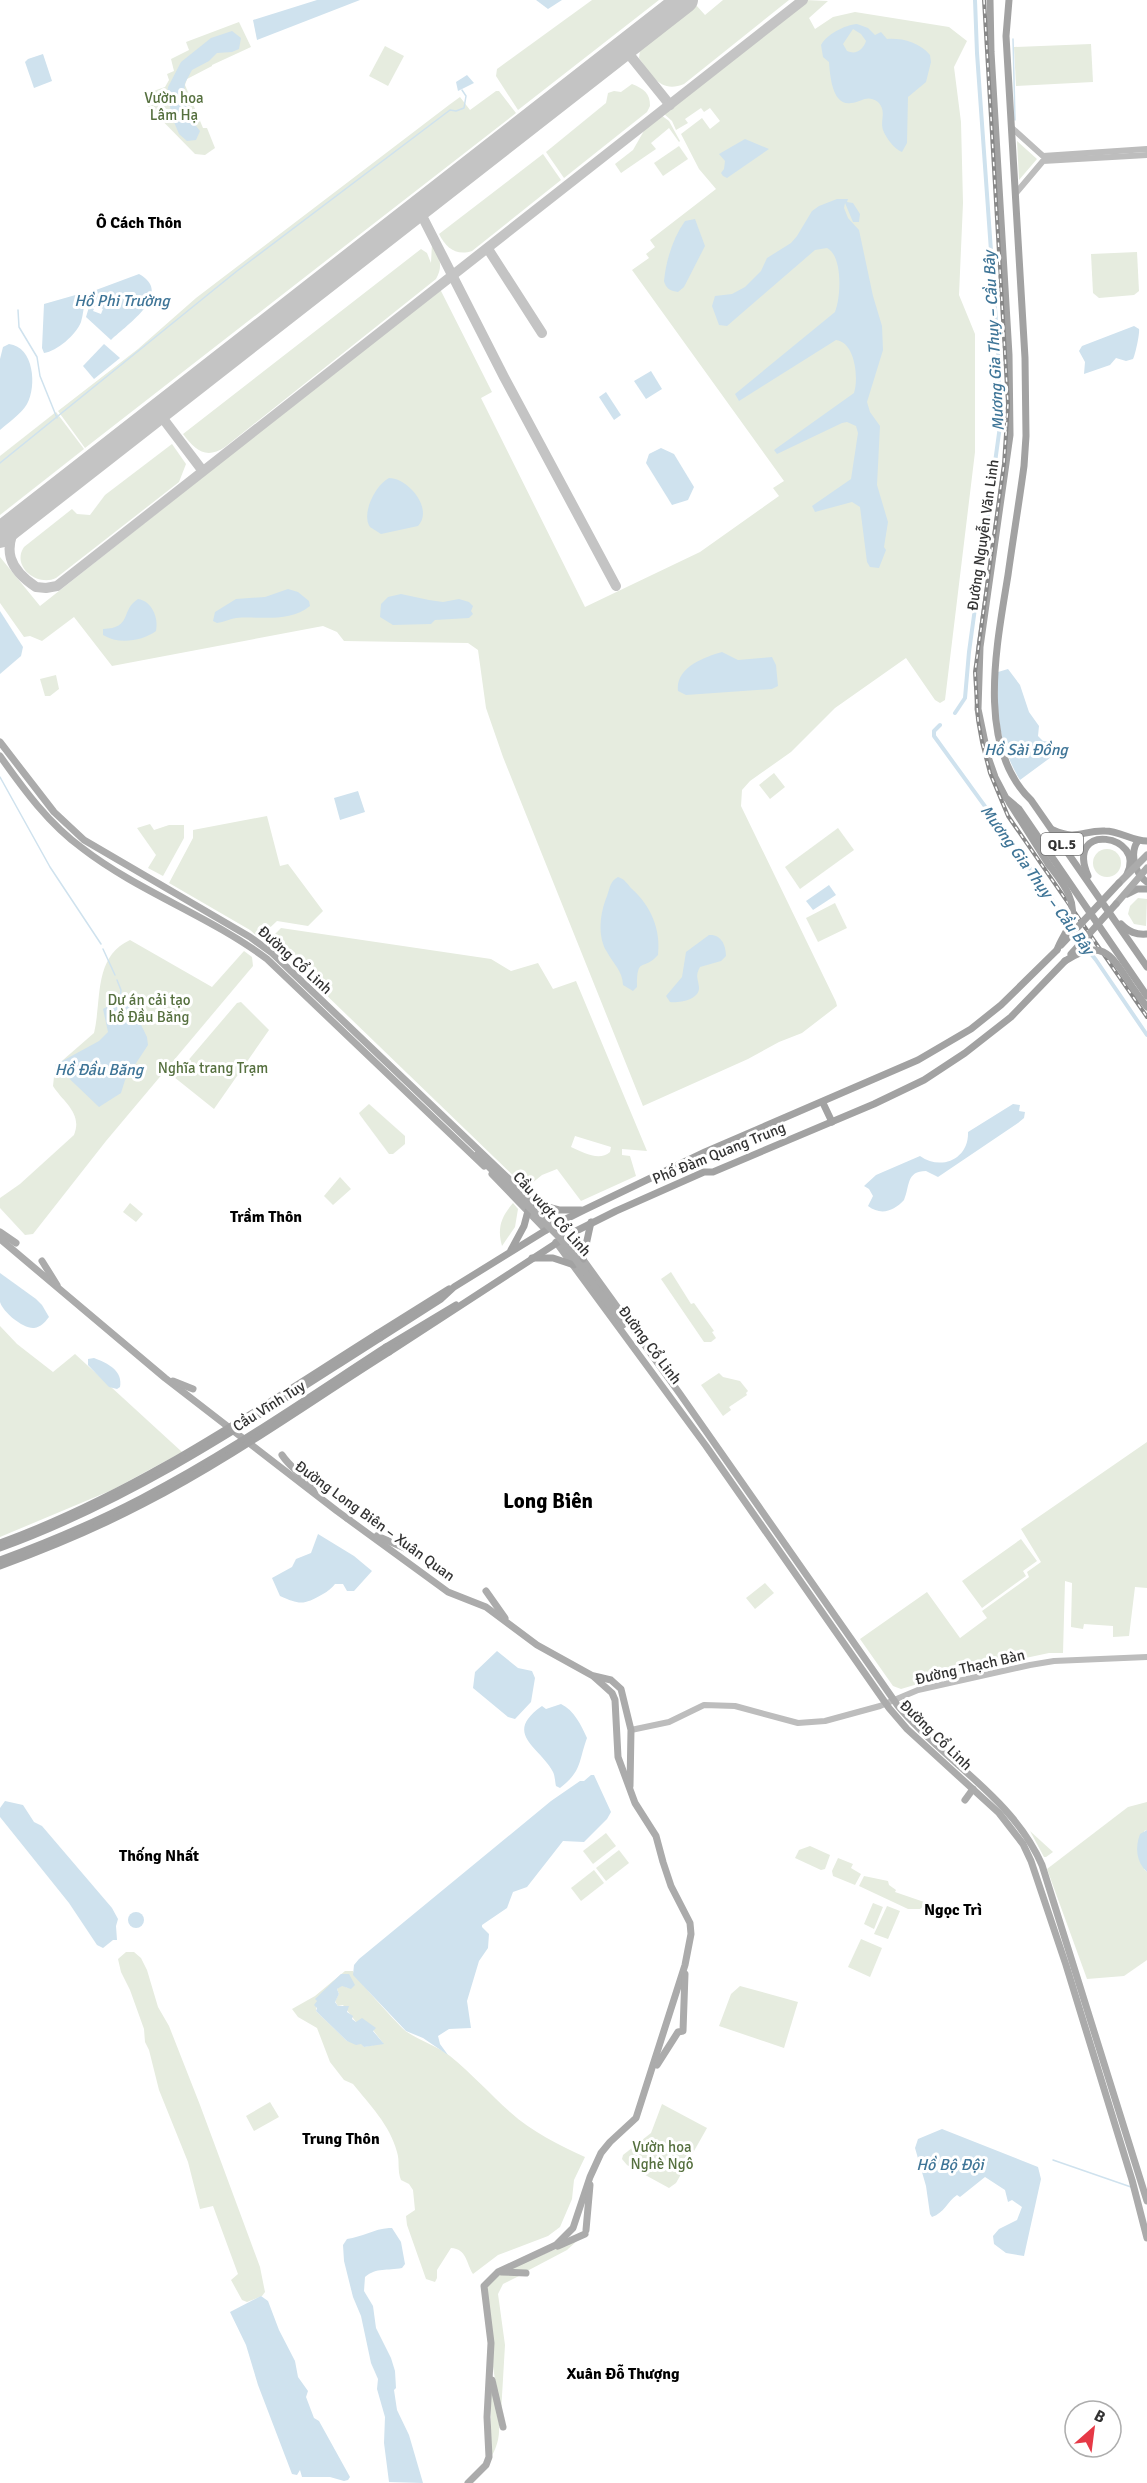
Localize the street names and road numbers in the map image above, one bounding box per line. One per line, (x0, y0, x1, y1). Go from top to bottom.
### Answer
street label: Đường Nguyễn Văn Linh (962, 458, 1003, 612)
road number: QL.5 (1041, 833, 1083, 855)
street label: Đường Cổ Linh (254, 922, 336, 998)
street label: Phố Đàm Quang Trung (650, 1118, 788, 1188)
street label: Cầu vượt Cổ Linh (509, 1168, 595, 1260)
street label: Đường Cổ Linh (615, 1302, 685, 1388)
street label: Cầu Vĩnh Tuy (230, 1377, 308, 1435)
street label: Đường Long Biên – Xuân Quan (292, 1457, 458, 1585)
street label: Đường Thạch Bàn (913, 1646, 1027, 1688)
street label: Đường Cổ Linh (896, 1696, 976, 1774)

